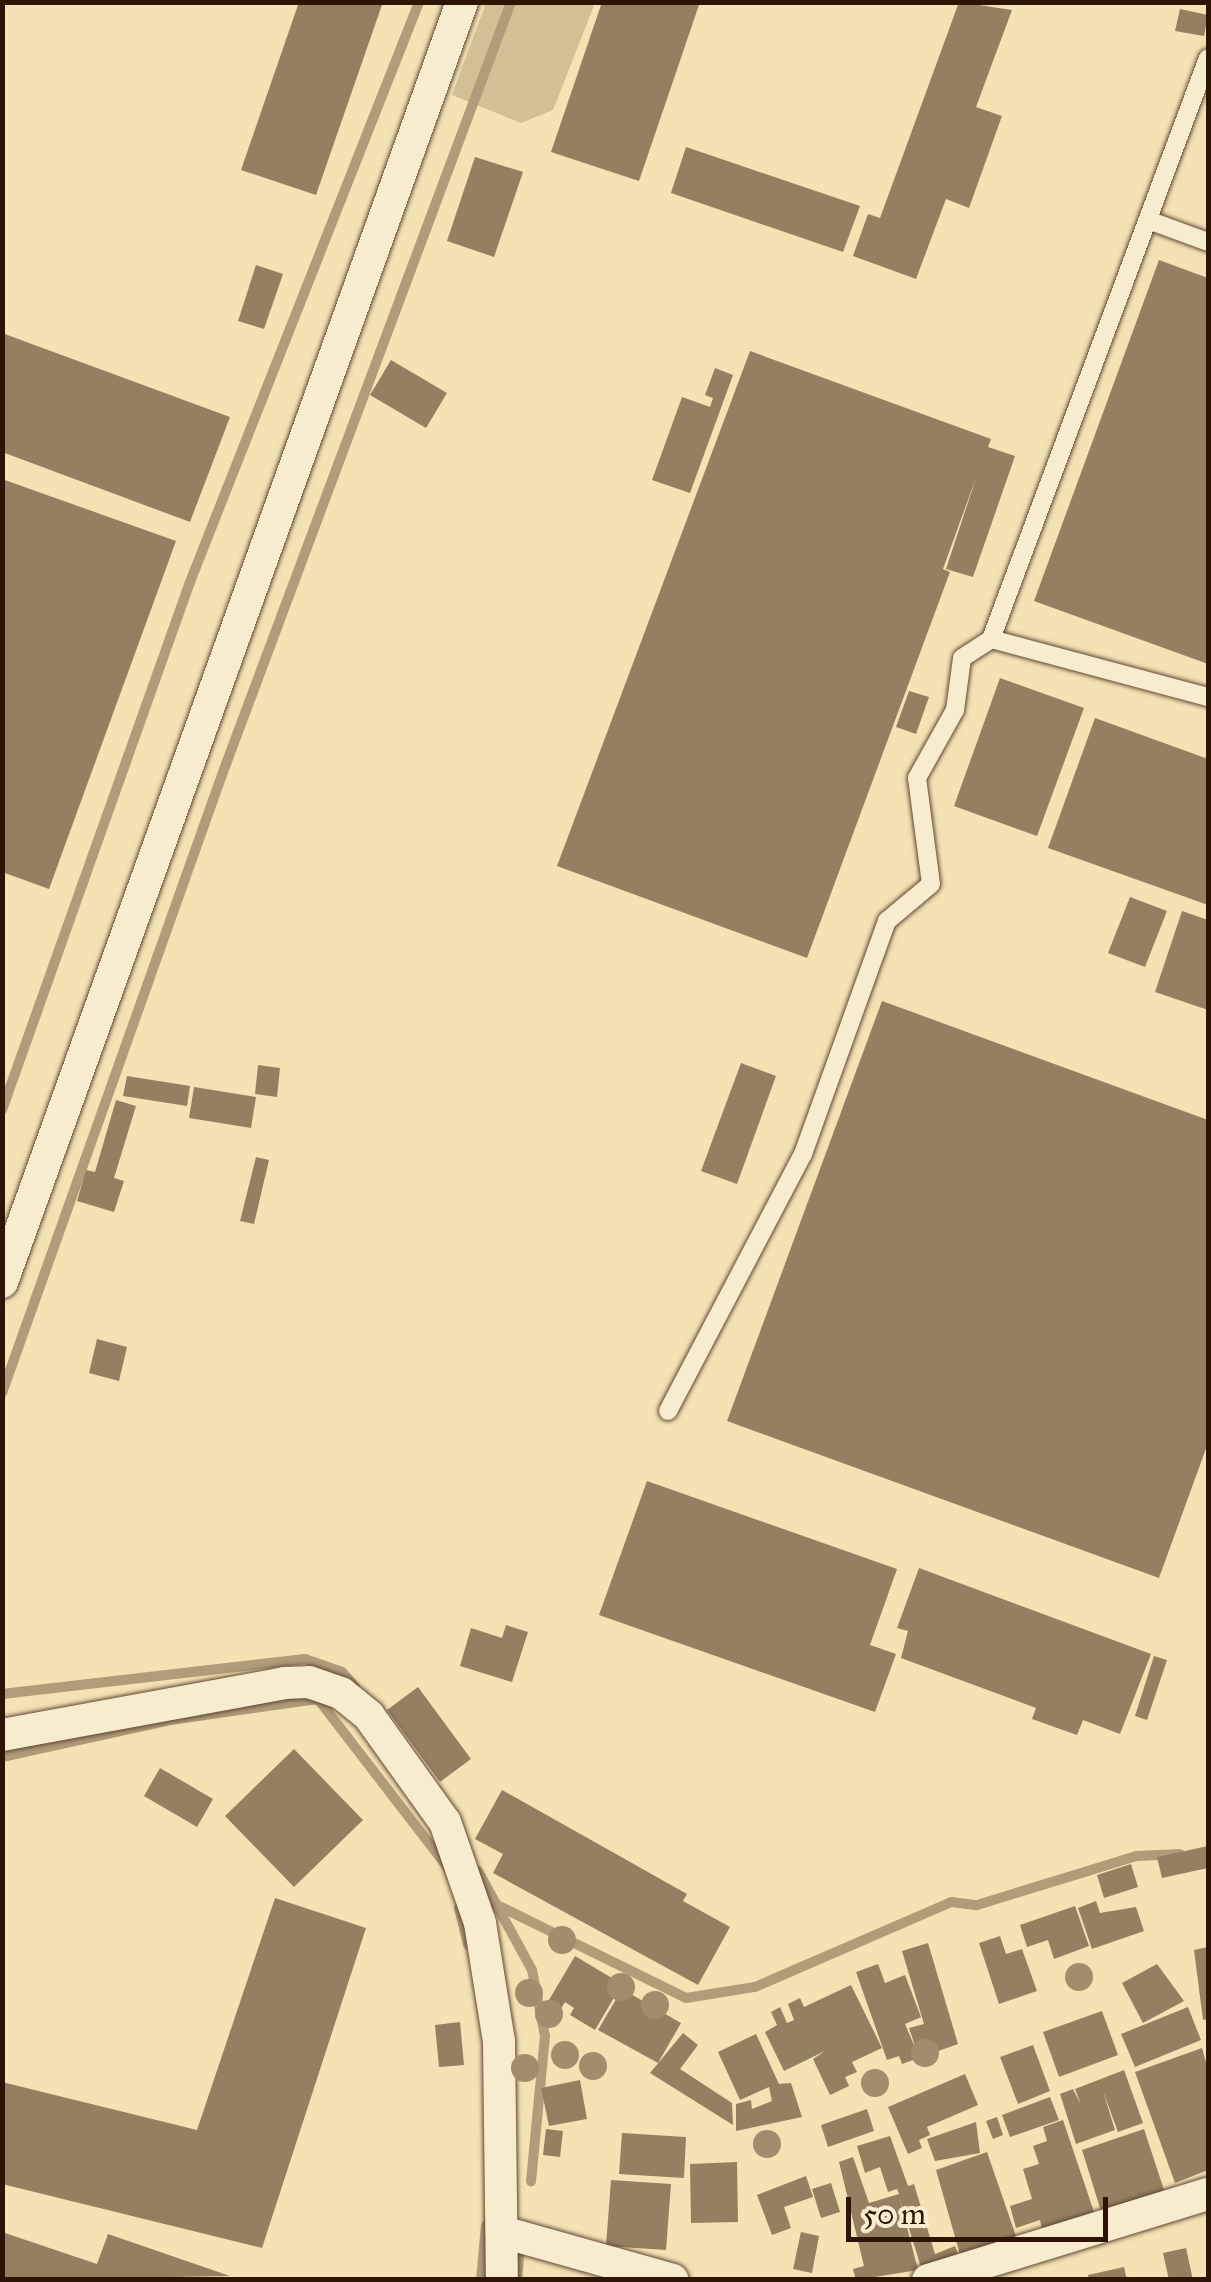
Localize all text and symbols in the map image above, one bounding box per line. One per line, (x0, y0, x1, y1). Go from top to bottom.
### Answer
scale bar (851, 2177, 1114, 2239)
text: 50 m (863, 2196, 926, 2232)

